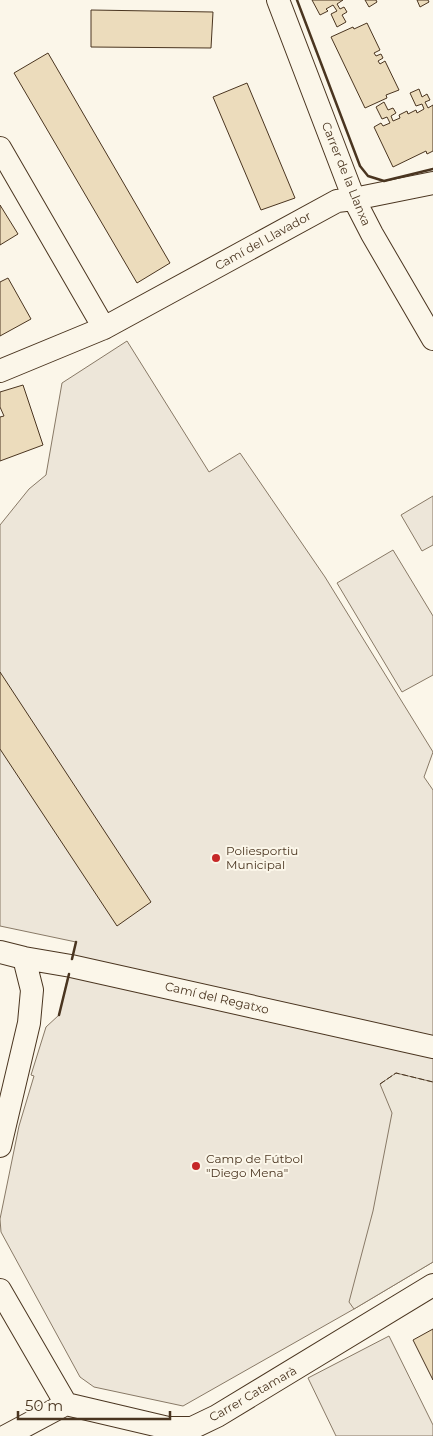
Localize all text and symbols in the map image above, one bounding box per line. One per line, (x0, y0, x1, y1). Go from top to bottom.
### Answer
street label: Carrer de la Llanxa (319, 120, 374, 228)
street label: Camí del Llavador (212, 208, 314, 273)
place label: Poliesportiu Municipal (226, 843, 298, 872)
marker: Poliesportiu Municipal (210, 852, 222, 864)
street label: Camí del Regatxo (164, 978, 271, 1017)
place label: Camp de Fútbol "Diego Mena" (206, 1151, 303, 1180)
marker: Camp de Fútbol "Diego Mena" (190, 1160, 202, 1172)
street label: Carrer Catamarà (206, 1362, 299, 1425)
scale bar (18, 1388, 170, 1420)
text: 50 m (25, 1396, 63, 1415)

